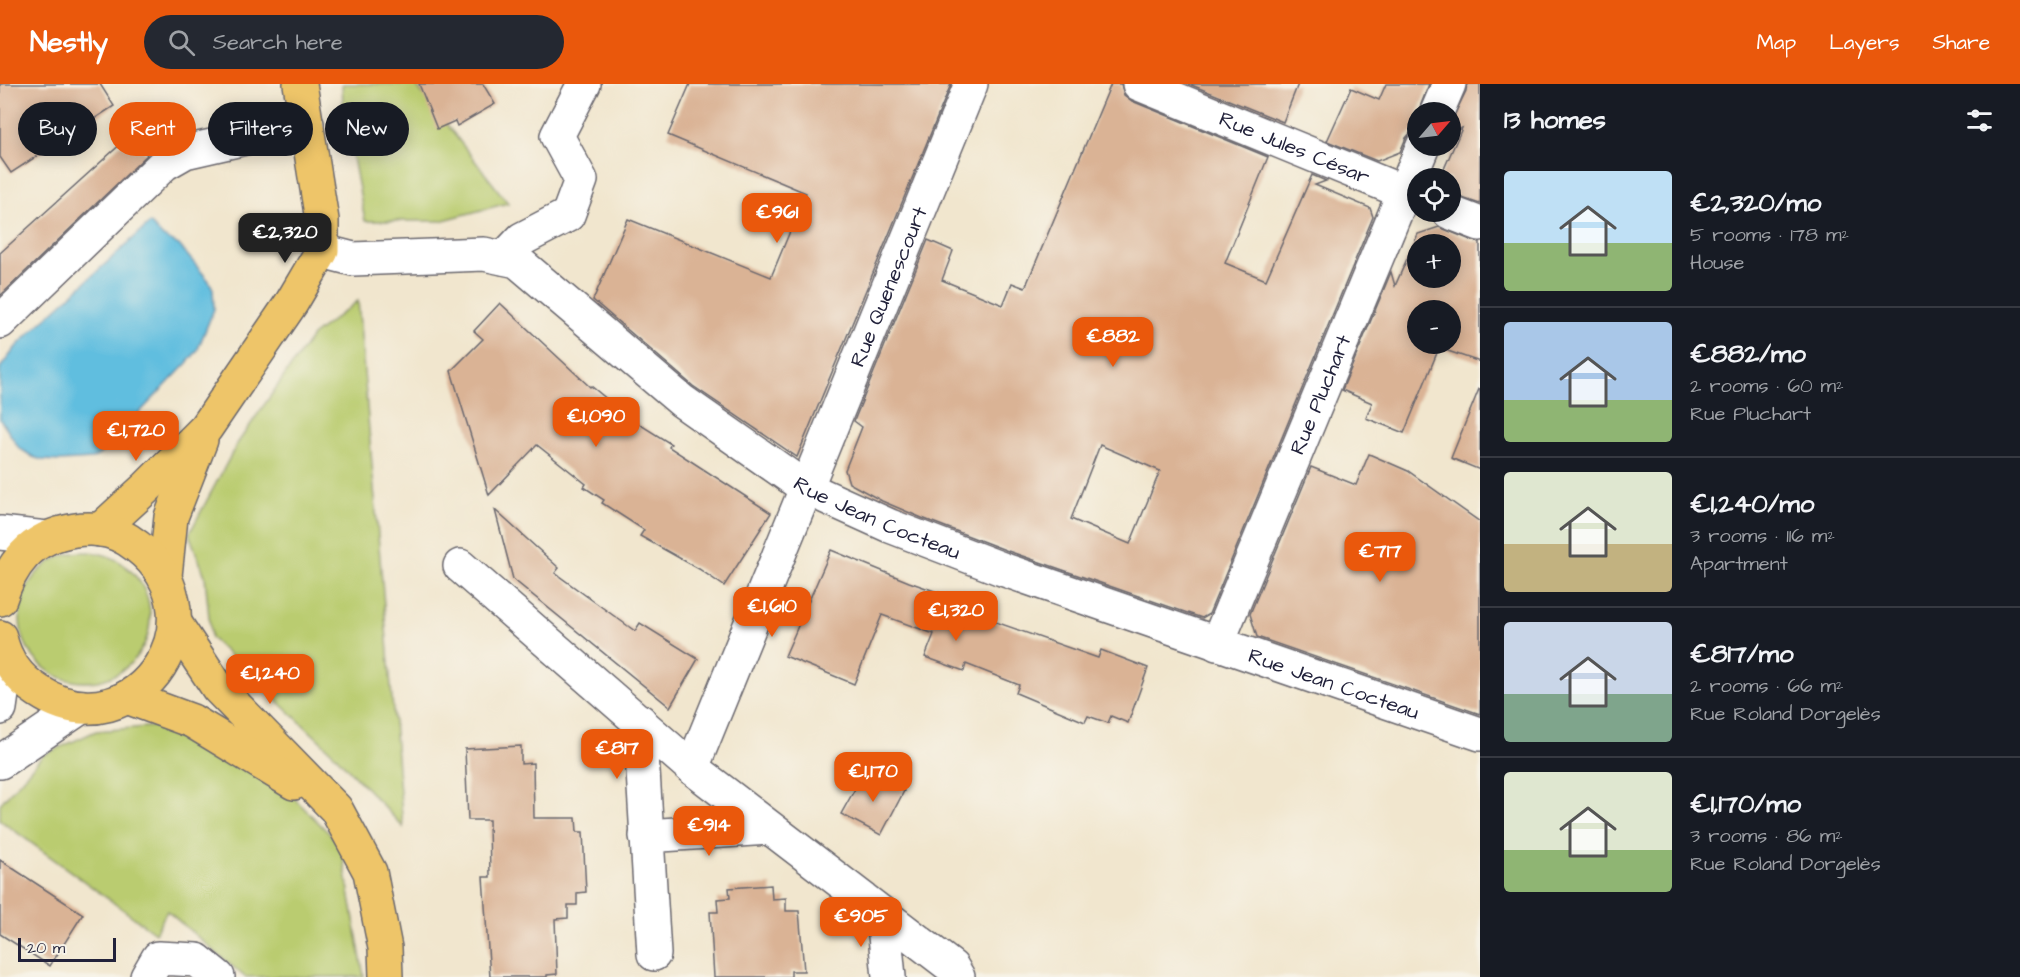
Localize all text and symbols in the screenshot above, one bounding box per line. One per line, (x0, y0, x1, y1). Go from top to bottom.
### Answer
search box (144, 15, 564, 69)
text: Nestly (30, 23, 108, 62)
icon: search (165, 26, 198, 59)
text: Search here (213, 27, 343, 58)
text: Map (1756, 28, 1796, 57)
text: Layers (1829, 28, 1899, 57)
text: Share (1932, 28, 1990, 57)
chip: Buy (18, 102, 97, 156)
chip: Rent (109, 102, 196, 156)
chip: Filters (208, 102, 313, 156)
chip: New (325, 102, 409, 156)
north arrow (1407, 102, 1461, 156)
map controls (1407, 102, 1461, 354)
text: 13 homes (1504, 102, 1606, 138)
street label: Rue Jules César (1215, 104, 1374, 192)
icon: filters (1963, 104, 1996, 137)
button: locate (1407, 168, 1461, 222)
text: €2,320/mo (1690, 185, 1821, 221)
pin: €961 (741, 193, 813, 244)
icon: home (1552, 195, 1624, 267)
text: €961 (756, 198, 798, 226)
street label: Rue Quenescourt (843, 202, 935, 371)
pin: €2,320 (236, 213, 334, 264)
text: €2,320 (252, 218, 318, 246)
text: 5 rooms · 178 m² (1690, 221, 1849, 249)
button: + (1407, 234, 1461, 288)
text: House (1690, 249, 1744, 277)
button: − (1407, 300, 1461, 354)
pin: €882 (1077, 317, 1149, 368)
text: €882 (1086, 322, 1140, 350)
street label: Rue Pluchart (1283, 330, 1359, 459)
text: €882/mo (1690, 336, 1806, 372)
icon: home (1552, 346, 1624, 418)
text: 2 rooms · 60 m² (1690, 372, 1844, 400)
pin: €1,090 (547, 397, 645, 448)
text: Rue Pluchart (1690, 400, 1811, 428)
text: €1,090 (567, 402, 625, 430)
pin: €1,720 (87, 411, 185, 462)
text: €1,720 (107, 416, 165, 444)
street label: Rue Jean Cocteau (787, 470, 965, 567)
text: €1,240/mo (1690, 486, 1814, 522)
icon: home (1552, 496, 1624, 568)
text: 3 rooms · 116 m² (1690, 522, 1835, 550)
pin: €717 (1344, 532, 1416, 583)
text: €717 (1358, 537, 1402, 565)
text: Apartment (1690, 550, 1788, 578)
pin: €1,610 (723, 587, 821, 638)
pin: €1,320 (907, 591, 1005, 642)
text: €1,610 (747, 592, 797, 620)
text: €1,320 (928, 596, 984, 624)
text: €817/mo (1690, 636, 1794, 672)
street label: Rue Jean Cocteau (1245, 641, 1423, 727)
icon: home (1552, 646, 1624, 718)
pin: €1,240 (221, 654, 319, 705)
text: €1,240 (240, 659, 300, 687)
text: 2 rooms · 66 m² (1690, 672, 1844, 700)
text: Rue Roland Dorgelès (1690, 700, 1881, 728)
pin: €817 (581, 729, 653, 780)
text: €817 (595, 734, 639, 762)
pin: €1,170 (824, 752, 922, 803)
text: €1,170 (848, 757, 898, 785)
text: €1,170/mo (1690, 786, 1801, 822)
icon: home (1552, 796, 1624, 868)
pin: €914 (673, 806, 745, 857)
text: €914 (687, 811, 731, 839)
text: 3 rooms · 86 m² (1690, 822, 1843, 850)
text: Rue Roland Dorgelès (1690, 850, 1881, 878)
pin: €905 (825, 897, 897, 948)
text: €905 (834, 902, 888, 930)
scale bar (18, 935, 116, 962)
text: 20 m (27, 937, 65, 959)

